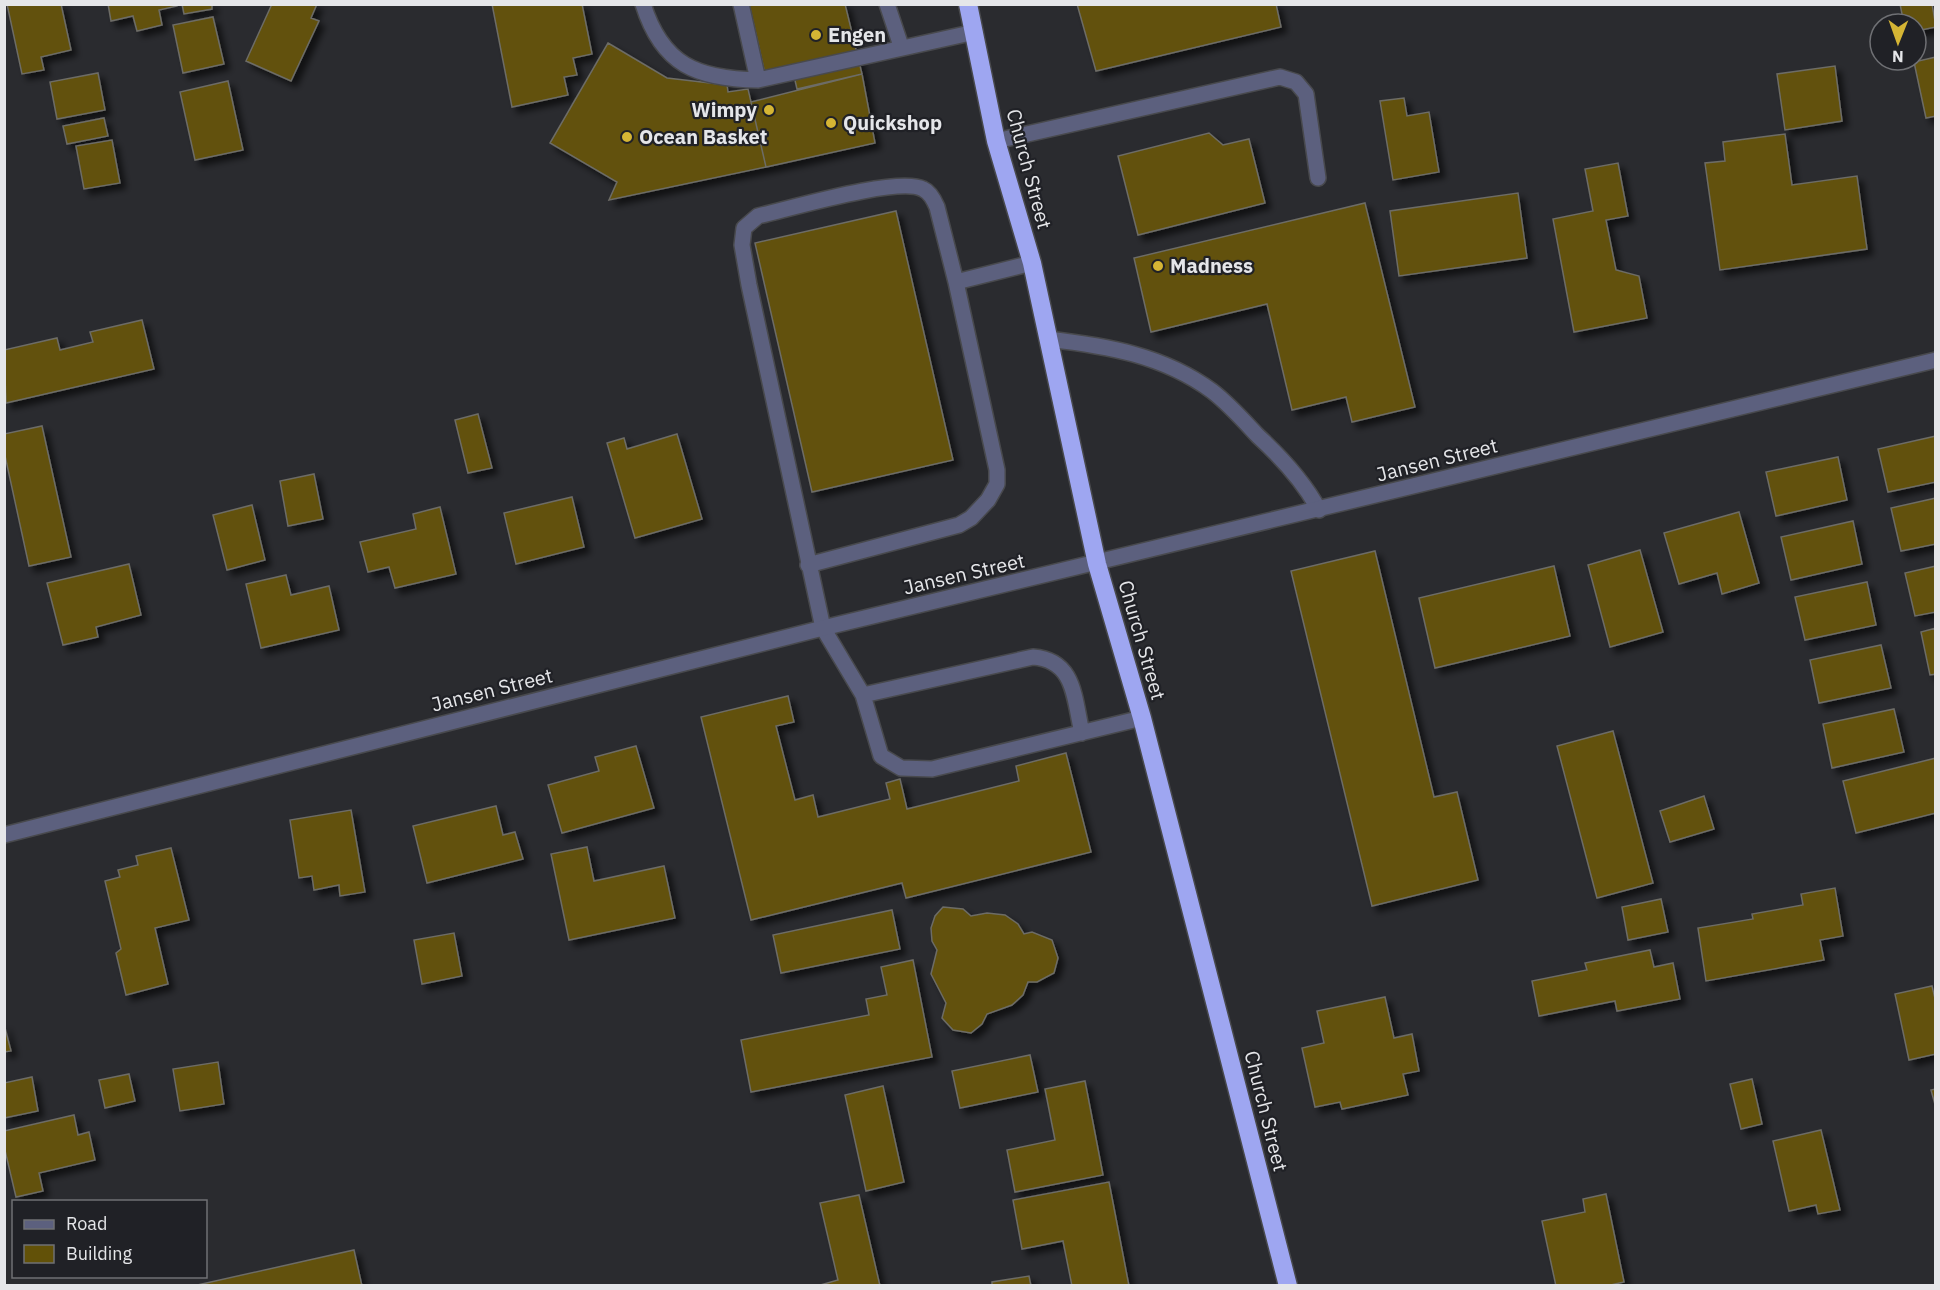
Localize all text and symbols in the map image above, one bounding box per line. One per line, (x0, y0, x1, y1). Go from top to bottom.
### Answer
north arrow (1868, 12, 1928, 72)
place label: Engen (828, 21, 886, 48)
marker: Engen (809, 28, 823, 42)
text: N (1892, 47, 1904, 67)
place label: Wimpy (691, 96, 757, 123)
marker: Wimpy (762, 103, 776, 117)
street label: Church Street (1000, 106, 1058, 232)
place label: Quickshop (843, 109, 942, 136)
marker: Quickshop (824, 116, 838, 130)
place label: Ocean Basket (639, 123, 767, 150)
marker: Ocean Basket (620, 130, 634, 144)
place label: Madness (1170, 252, 1253, 279)
marker: Madness (1151, 259, 1165, 273)
street label: Jansen Street (1374, 431, 1500, 488)
street label: Jansen Street (900, 546, 1027, 601)
street label: Church Street (1112, 577, 1172, 703)
street label: Jansen Street (429, 661, 555, 718)
street label: Church Street (1238, 1048, 1295, 1174)
legend (12, 1200, 207, 1278)
text: Road (66, 1212, 107, 1235)
text: Building (66, 1242, 133, 1265)

